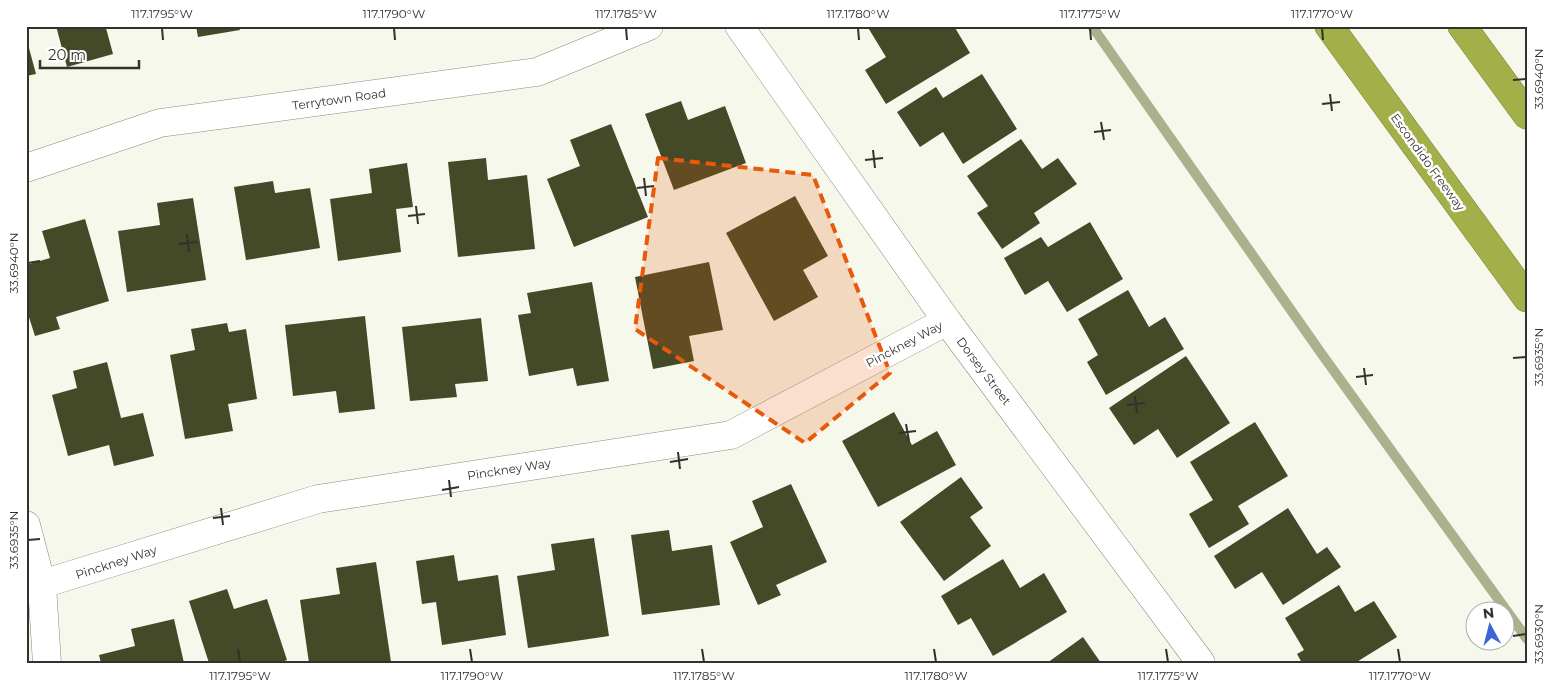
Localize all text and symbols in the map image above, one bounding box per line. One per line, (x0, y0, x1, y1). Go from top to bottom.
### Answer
text: 117.1795°W (131, 6, 193, 21)
text: 117.1790°W (363, 6, 425, 21)
text: 117.1785°W (595, 6, 657, 21)
text: 117.1780°W (827, 6, 890, 21)
text: 117.1775°W (1059, 6, 1121, 21)
text: 117.1770°W (1291, 6, 1353, 21)
scale bar (40, 38, 139, 70)
text: 20 m (48, 45, 86, 64)
text: 33.6940°N (1531, 48, 1546, 110)
street label: Terrytown Road (291, 85, 387, 113)
street label: Escondido Freeway (1388, 110, 1469, 214)
text: 33.6940°N (6, 232, 21, 294)
street label: Pinckney Way (863, 317, 945, 370)
text: 33.6935°N (1531, 328, 1546, 386)
street label: Dorsey Street (954, 334, 1014, 408)
street label: Pinckney Way (466, 455, 552, 483)
text: 33.6935°N (6, 511, 21, 569)
street label: Pinckney Way (73, 542, 159, 582)
north arrow (1466, 602, 1516, 652)
text: N (1482, 603, 1495, 623)
text: 33.6930°N (1531, 604, 1546, 664)
text: 117.1795°W (209, 668, 271, 683)
text: 117.1790°W (441, 668, 503, 683)
text: 117.1785°W (673, 668, 735, 683)
text: 117.1780°W (905, 668, 968, 683)
text: 117.1775°W (1137, 668, 1199, 683)
text: 117.1770°W (1369, 668, 1431, 683)

